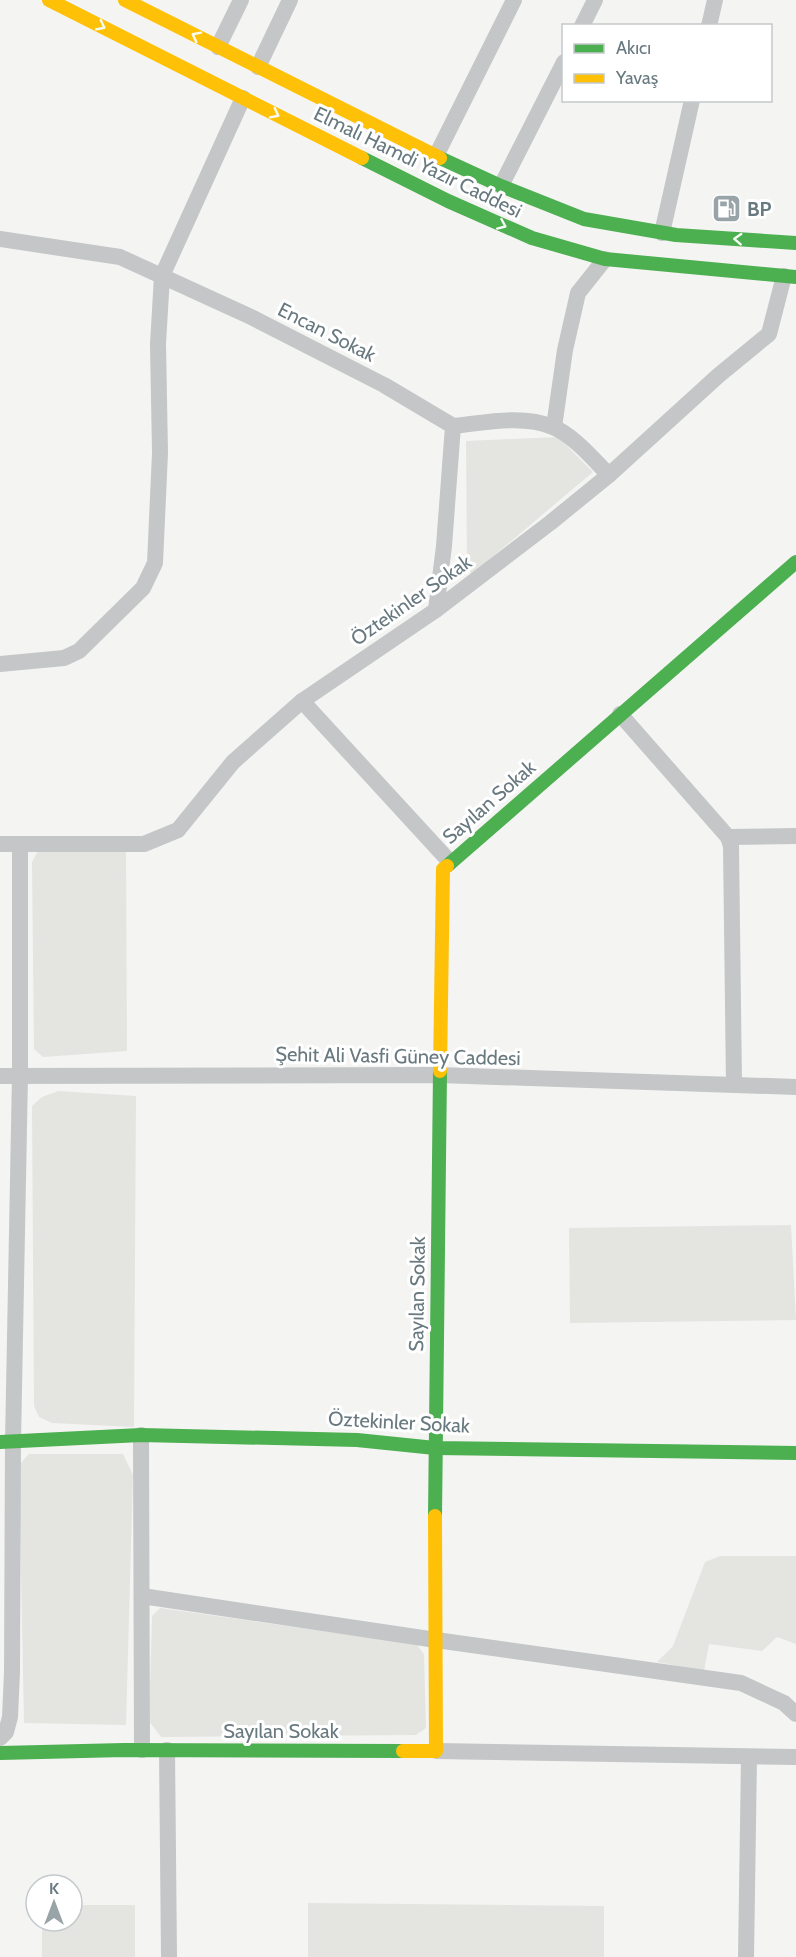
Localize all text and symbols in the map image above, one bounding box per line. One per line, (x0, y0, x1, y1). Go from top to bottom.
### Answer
one-way arrow (95, 19, 106, 31)
legend (562, 24, 772, 102)
one-way arrow (192, 31, 203, 43)
text: Akıcı (616, 37, 651, 59)
text: Yavaş (615, 67, 658, 89)
street label: Elmalı Hamdi Yazır Caddesi (310, 101, 526, 223)
one-way arrow (269, 107, 280, 118)
fuel station icon: BP (710, 193, 742, 225)
place label: BP (747, 197, 772, 221)
one-way arrow (496, 217, 507, 229)
one-way arrow (733, 233, 742, 246)
street label: Encan Sokak (274, 297, 380, 367)
street label: Öztekinler Sokak (346, 549, 476, 650)
street label: Sayılan Sokak (438, 755, 540, 849)
street label: Şehit Ali Vasfi Güney Caddesi (275, 1042, 521, 1070)
street label: Sayılan Sokak (404, 1236, 430, 1352)
street label: Öztekinler Sokak (328, 1406, 470, 1438)
street label: Sayılan Sokak (223, 1719, 339, 1743)
north arrow (24, 1873, 84, 1933)
text: K (49, 1879, 59, 1898)

